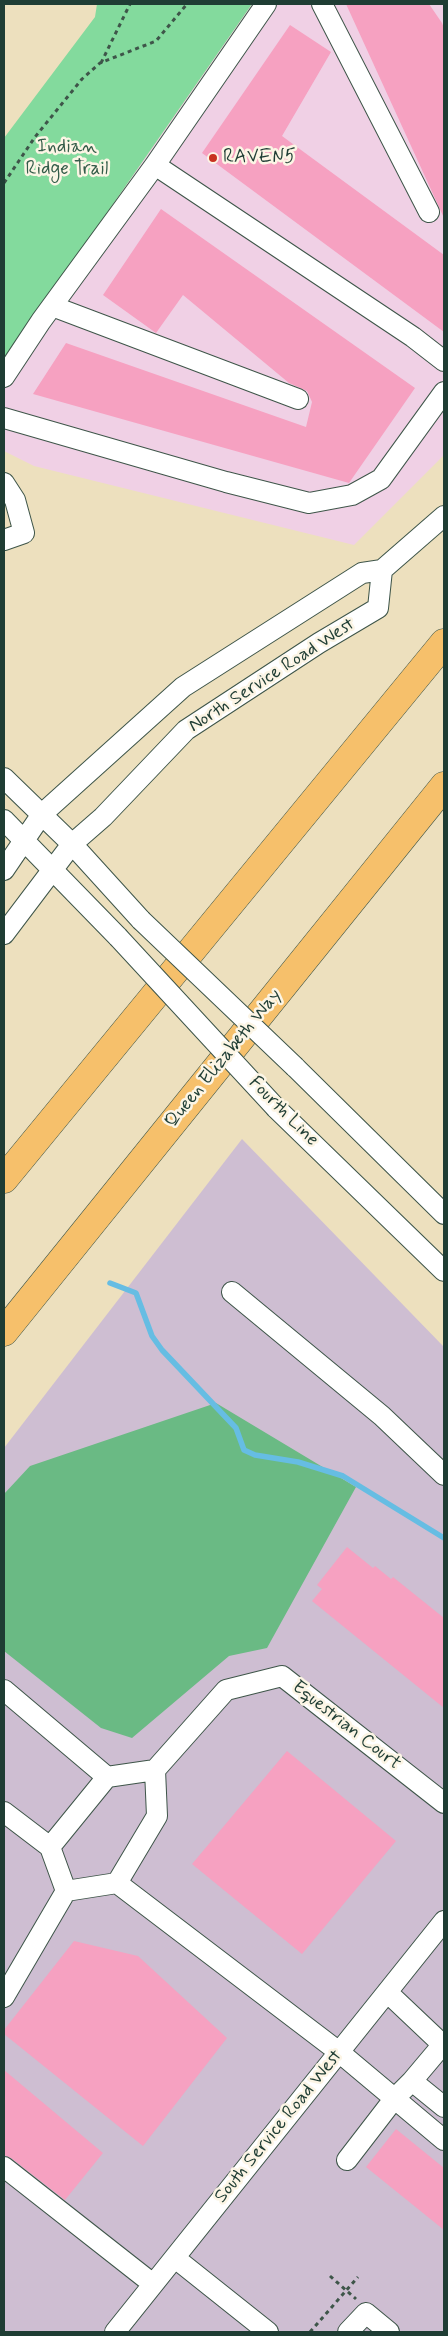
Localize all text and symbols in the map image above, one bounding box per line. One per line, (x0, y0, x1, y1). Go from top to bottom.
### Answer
park label: Indian Ridge Trail (26, 137, 108, 181)
place label: RAVEN5 (223, 147, 296, 169)
marker: RAVEN5 (207, 152, 219, 164)
street label: North Service Road West (185, 614, 359, 738)
street label: Queen Elizabeth Way (161, 985, 287, 1133)
street label: Fourth Line (243, 1072, 323, 1152)
street label: Equestrian Court (287, 1676, 405, 1776)
street label: South Service Road West (210, 2046, 348, 2208)

